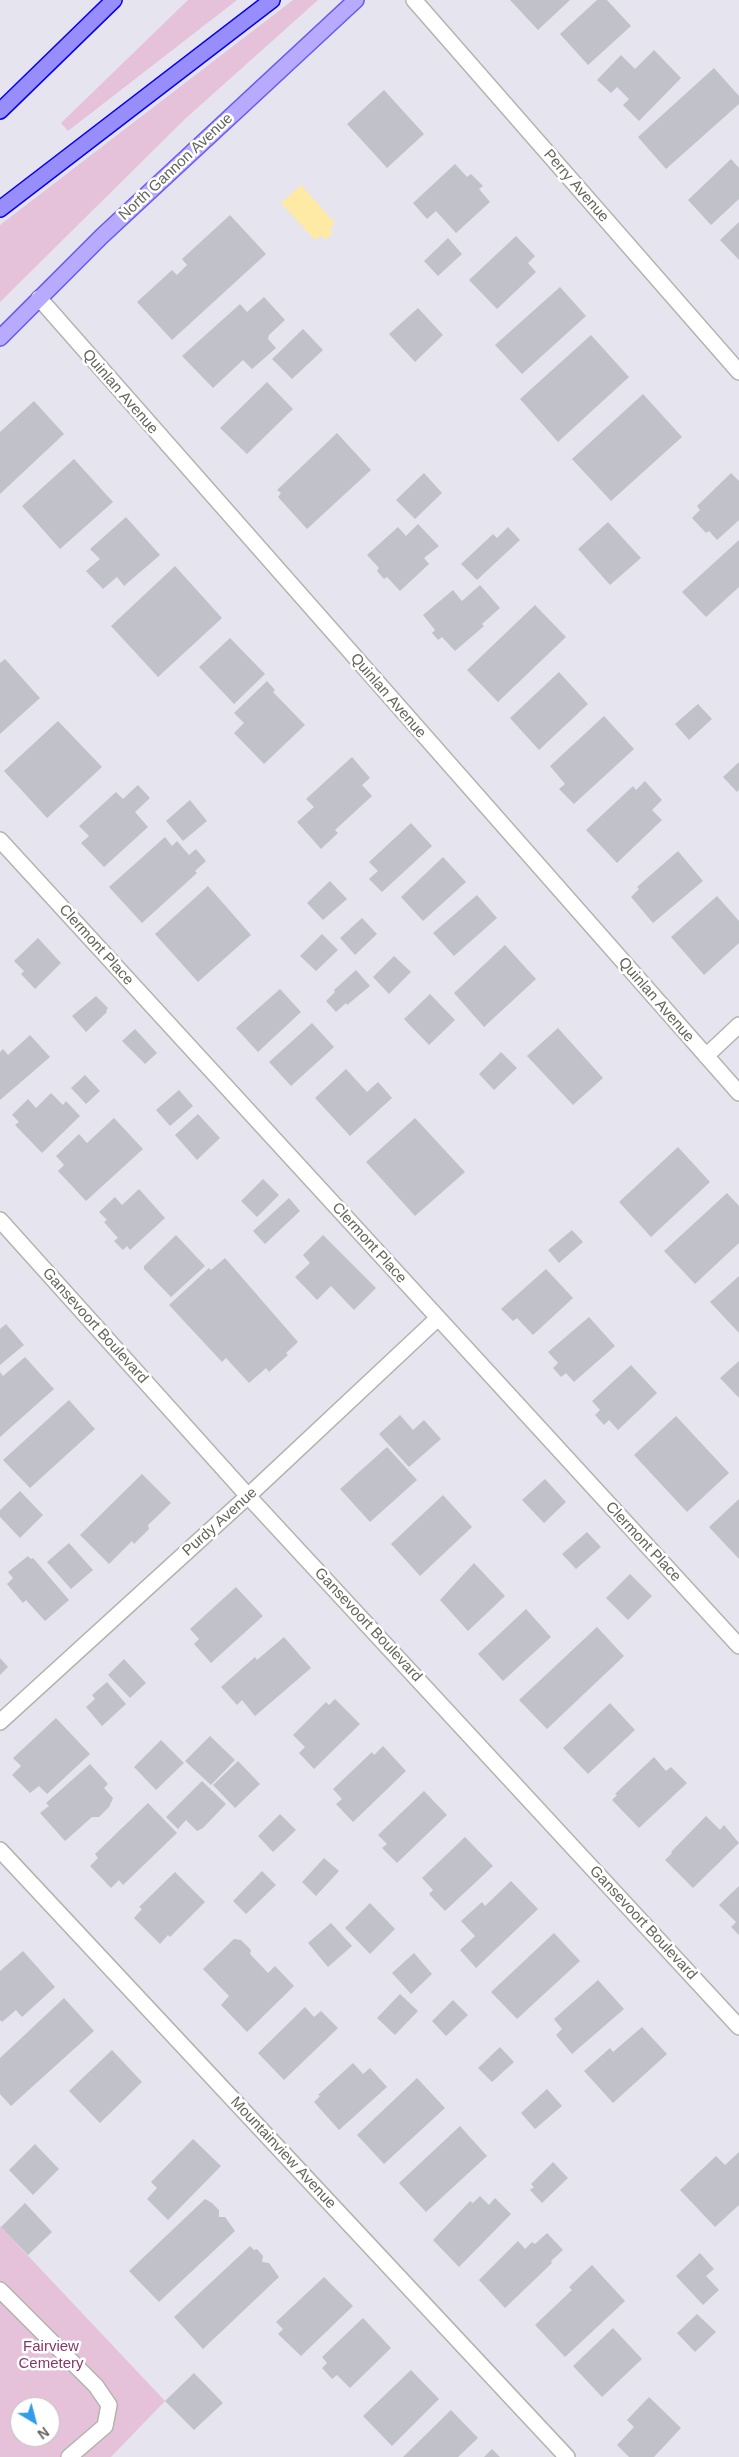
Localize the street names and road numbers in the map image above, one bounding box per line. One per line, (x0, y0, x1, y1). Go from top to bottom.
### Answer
street label: North Gannon Avenue (115, 110, 237, 224)
street label: Perry Avenue (539, 146, 613, 226)
street label: Quinlan Avenue (78, 346, 162, 438)
street label: Quinlan Avenue (346, 650, 430, 742)
street label: Clermont Place (55, 901, 137, 989)
street label: Quinlan Avenue (614, 954, 698, 1046)
street label: Clermont Place (328, 1199, 410, 1287)
street label: Gansevoort Boulevard (38, 1265, 152, 1387)
street label: Purdy Avenue (179, 1484, 261, 1560)
street label: Clermont Place (601, 1498, 685, 1586)
street label: Gansevoort Boulevard (311, 1564, 425, 1686)
street label: Gansevoort Boulevard (586, 1862, 700, 1984)
street label: Mountainview Avenue (226, 2093, 340, 2213)

